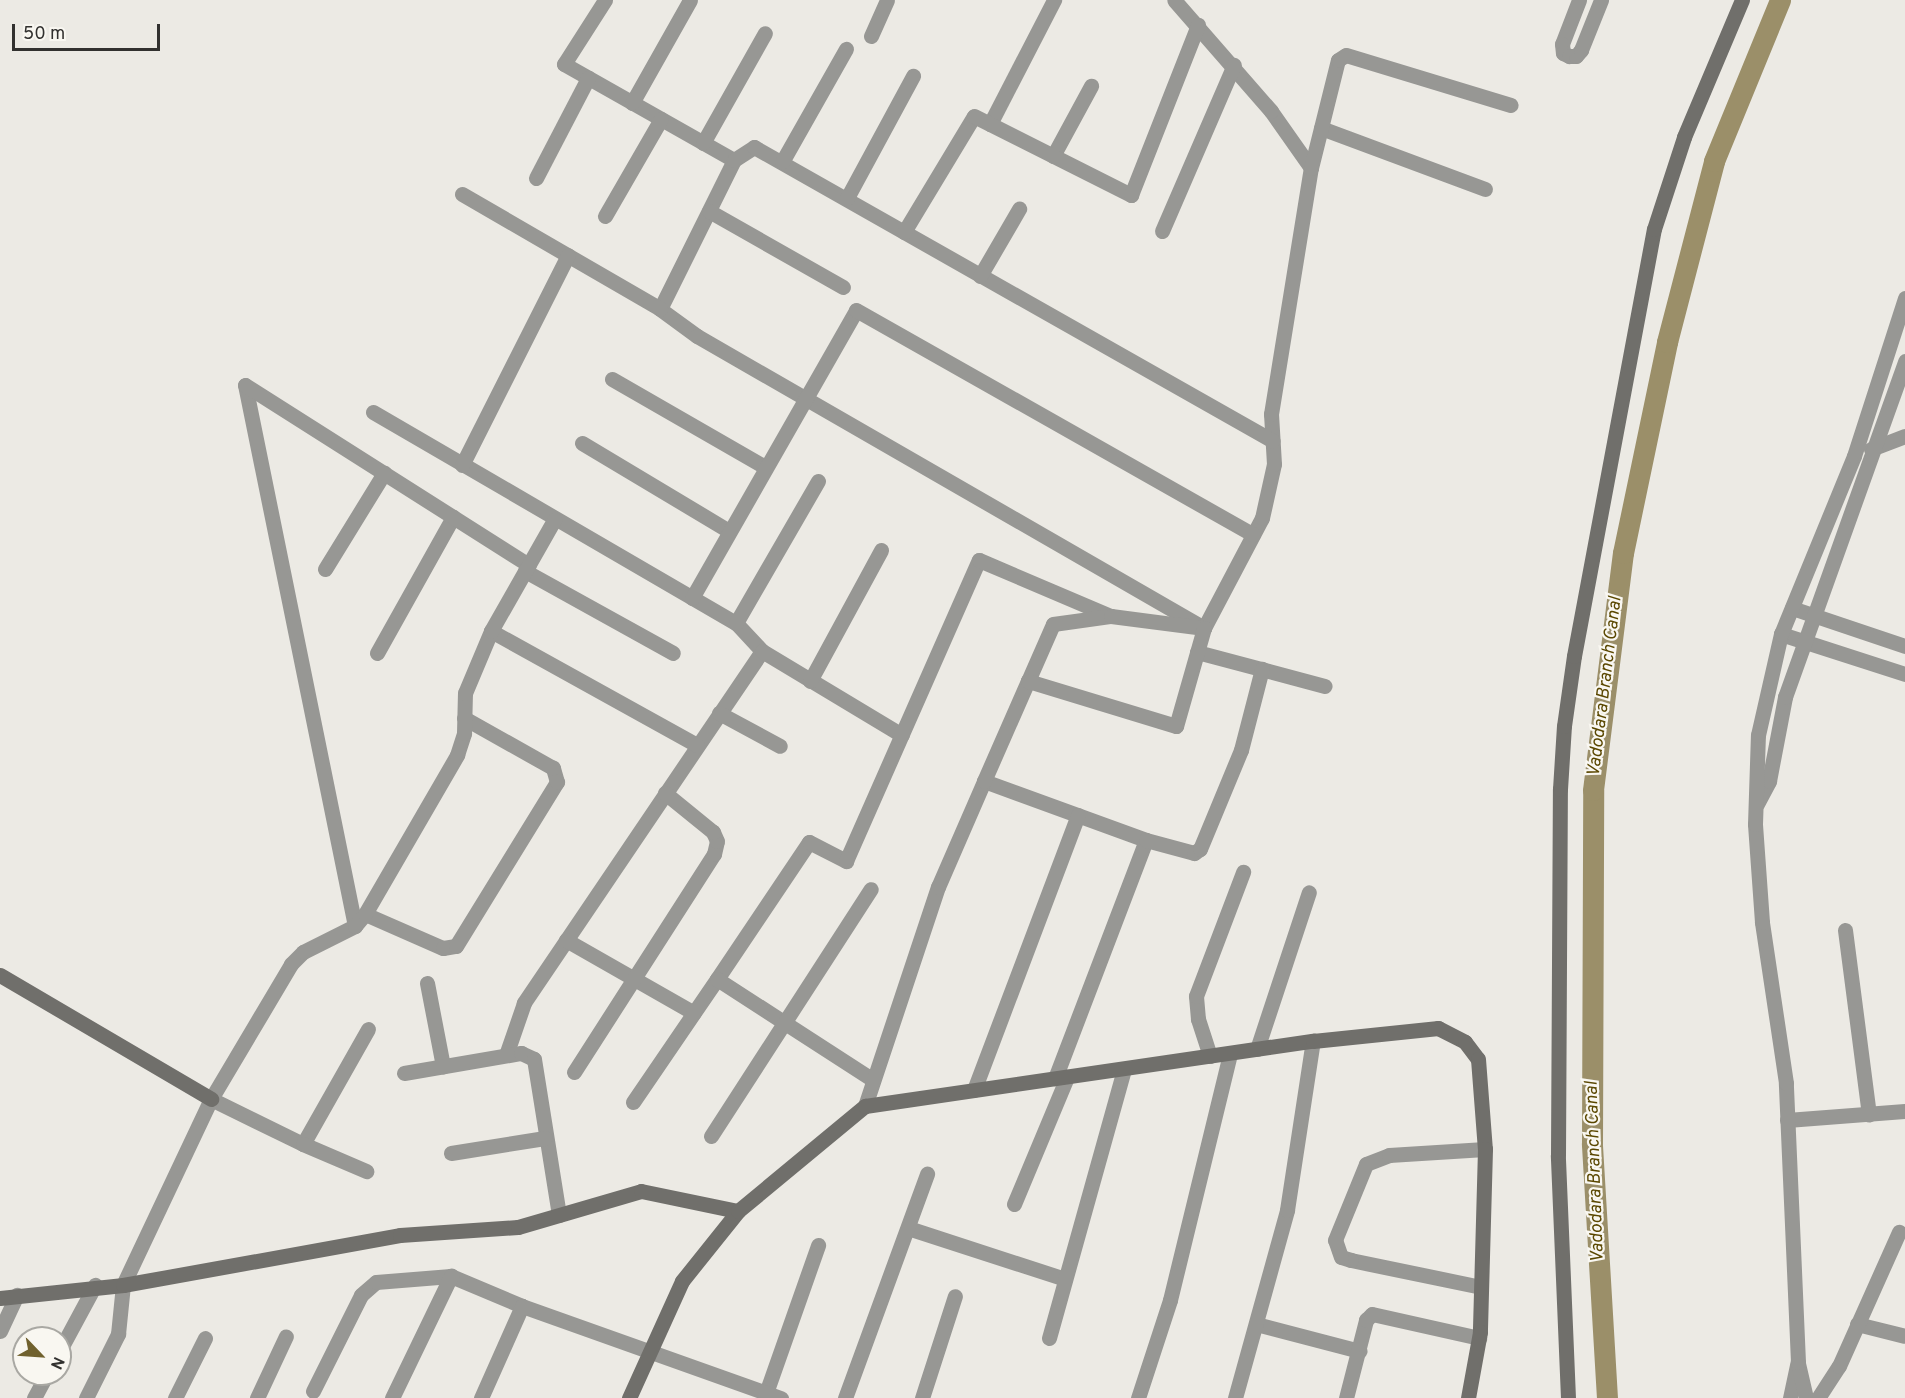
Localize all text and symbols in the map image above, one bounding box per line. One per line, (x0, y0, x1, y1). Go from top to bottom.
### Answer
scale bar (15, 12, 164, 50)
text: 50 m (23, 23, 65, 46)
water label: Vadodara Branch Canal (1584, 596, 1628, 778)
water label: Vadodara Branch Canal (1582, 1081, 1610, 1263)
north arrow (12, 1326, 72, 1386)
text: N (45, 1353, 68, 1372)

